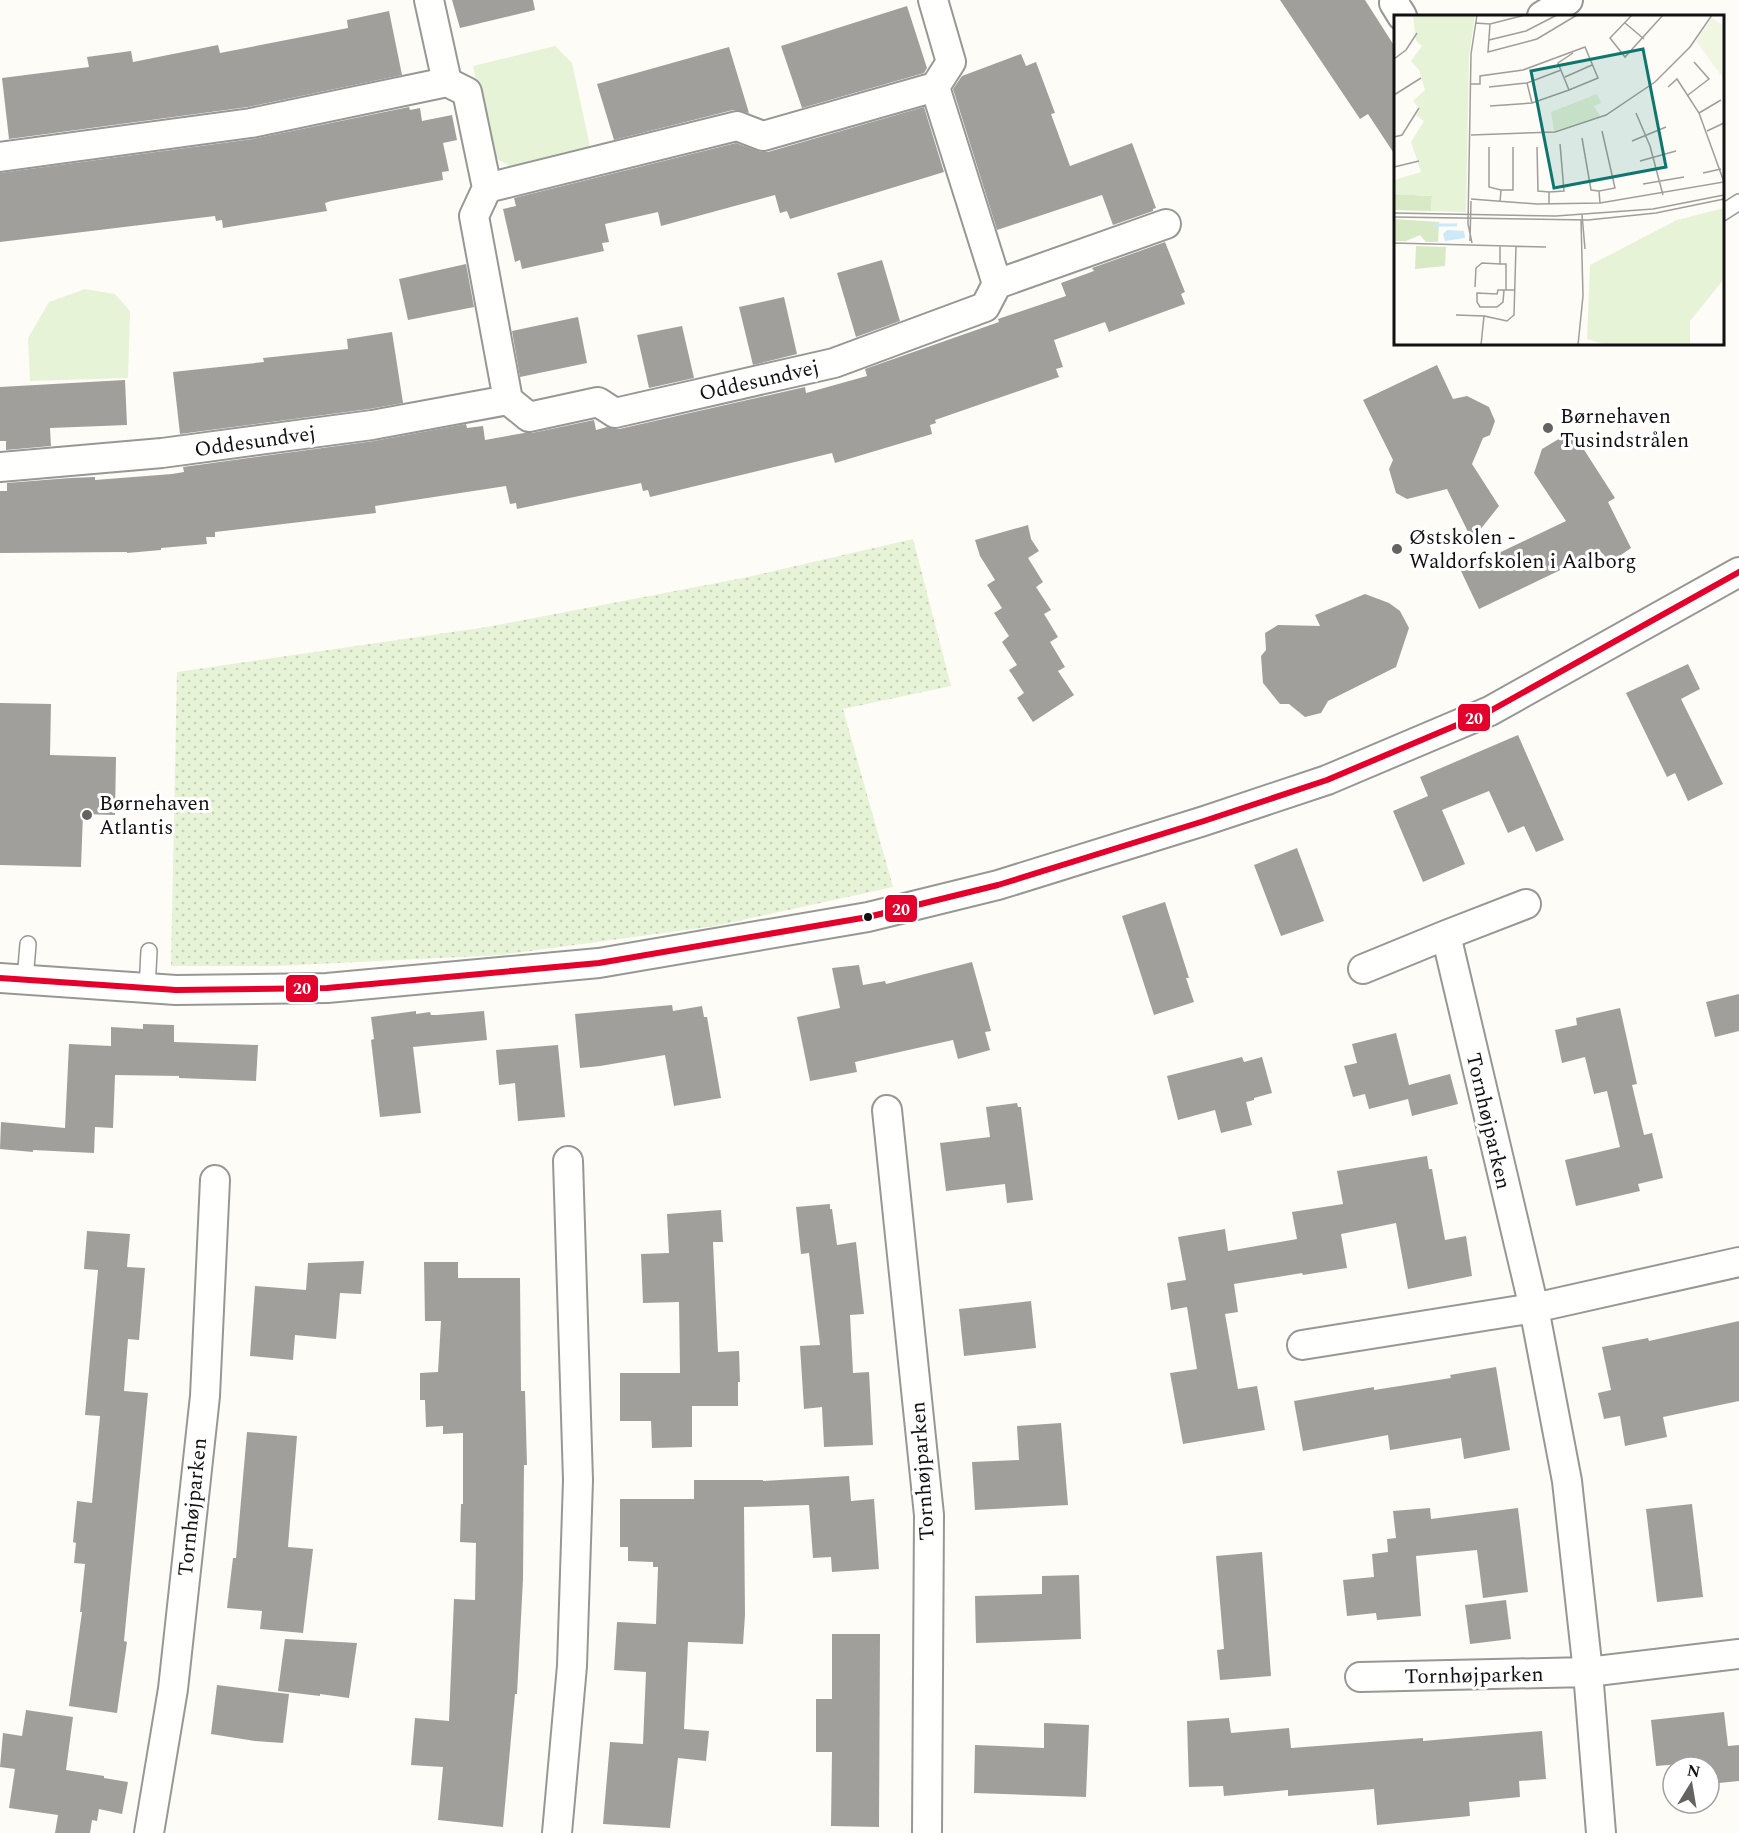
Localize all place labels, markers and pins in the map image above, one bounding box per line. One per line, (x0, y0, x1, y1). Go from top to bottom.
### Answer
place label: Børnehaven Tusindstrålen (1560, 401, 1689, 457)
marker: Børnehaven Tusindstrålen (1541, 421, 1555, 435)
place label: Østskolen - Waldorfskolen i Aalborg (1409, 522, 1637, 578)
marker: Østskolen - Waldorfskolen i Aalborg (1390, 542, 1404, 556)
place label: Børnehaven Atlantis (99, 788, 210, 844)
marker: Børnehaven Atlantis (80, 808, 94, 822)
unlabelled marker (862, 911, 874, 923)

